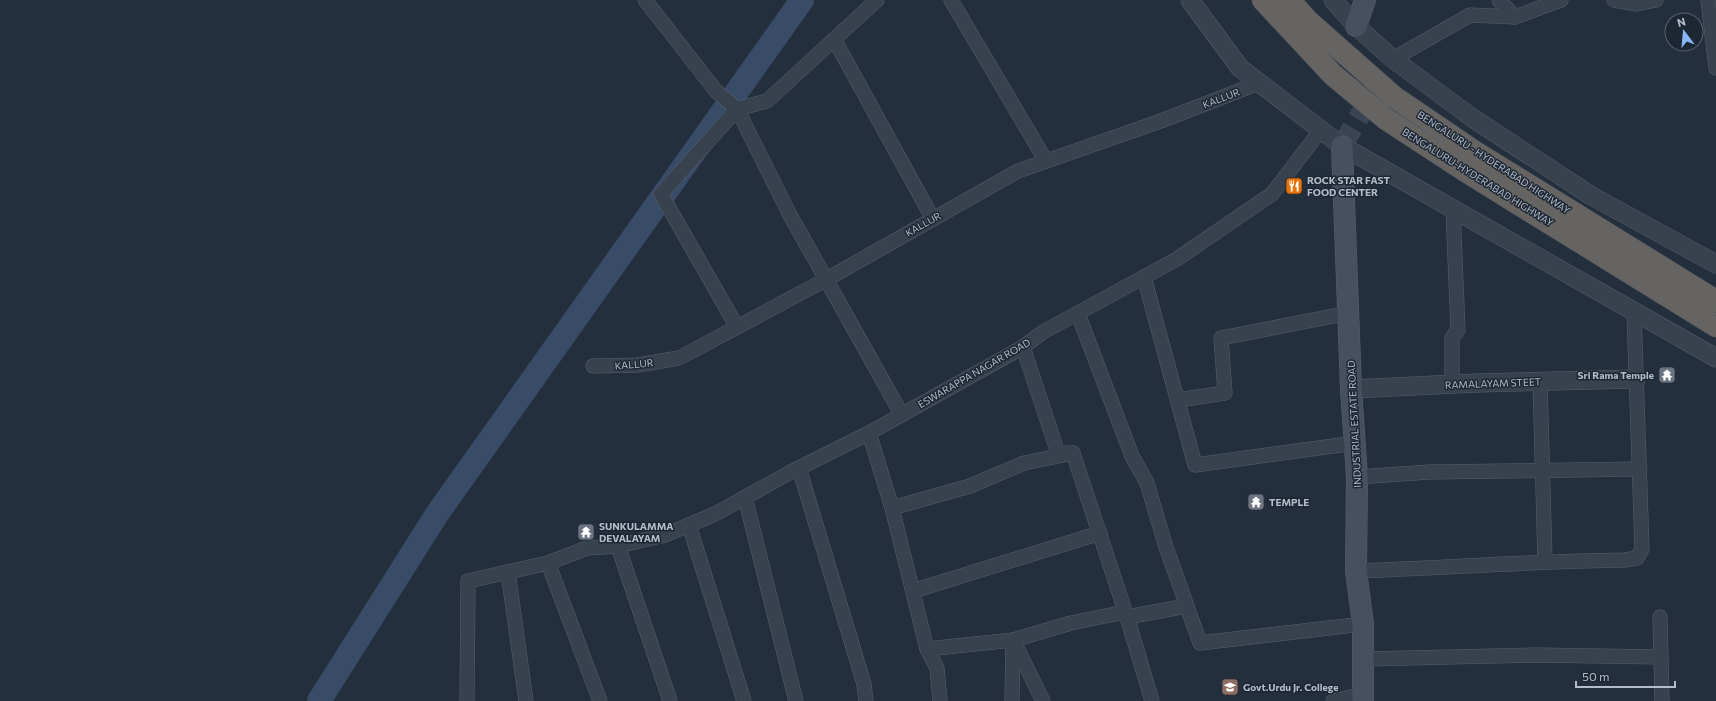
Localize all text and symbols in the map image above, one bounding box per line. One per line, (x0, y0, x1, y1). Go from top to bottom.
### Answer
north arrow (1664, 12, 1704, 52)
text: N (1675, 15, 1687, 29)
street label: KALLUR (1201, 85, 1242, 111)
street label: BENGALURU - HYDERABAD HIGHWAY (1415, 108, 1573, 216)
street label: BENGALURU-HYDERABAD HIGHWAY (1400, 125, 1556, 229)
place label: ROCK STAR FAST FOOD CENTER (1307, 174, 1390, 198)
restaurant icon: ROCK STAR FAST FOOD CENTER (1284, 176, 1304, 196)
street label: KALLUR (903, 209, 943, 239)
street label: ESWARAPPA NAGAR ROAD (916, 336, 1032, 410)
street label: KALLUR (614, 356, 654, 372)
street label: INDUSTRIAL ESTATE ROAD (1345, 360, 1363, 488)
temple icon: Sri Rama Temple (1657, 365, 1677, 385)
place label: Sri Rama Temple (1578, 369, 1654, 381)
street label: RAMALAYAM STEET (1445, 375, 1542, 391)
temple icon: TEMPLE (1246, 492, 1266, 512)
place label: TEMPLE (1269, 496, 1309, 508)
place label: SUNKULAMMA DEVALAYAM (599, 520, 674, 544)
temple icon: SUNKULAMMA DEVALAYAM (576, 522, 596, 542)
scale bar (1576, 663, 1675, 689)
text: 50 m (1582, 669, 1610, 683)
school or university icon: Govt.Urdu Jr. College (1220, 677, 1240, 697)
place label: Govt.Urdu Jr. College (1243, 681, 1338, 693)

